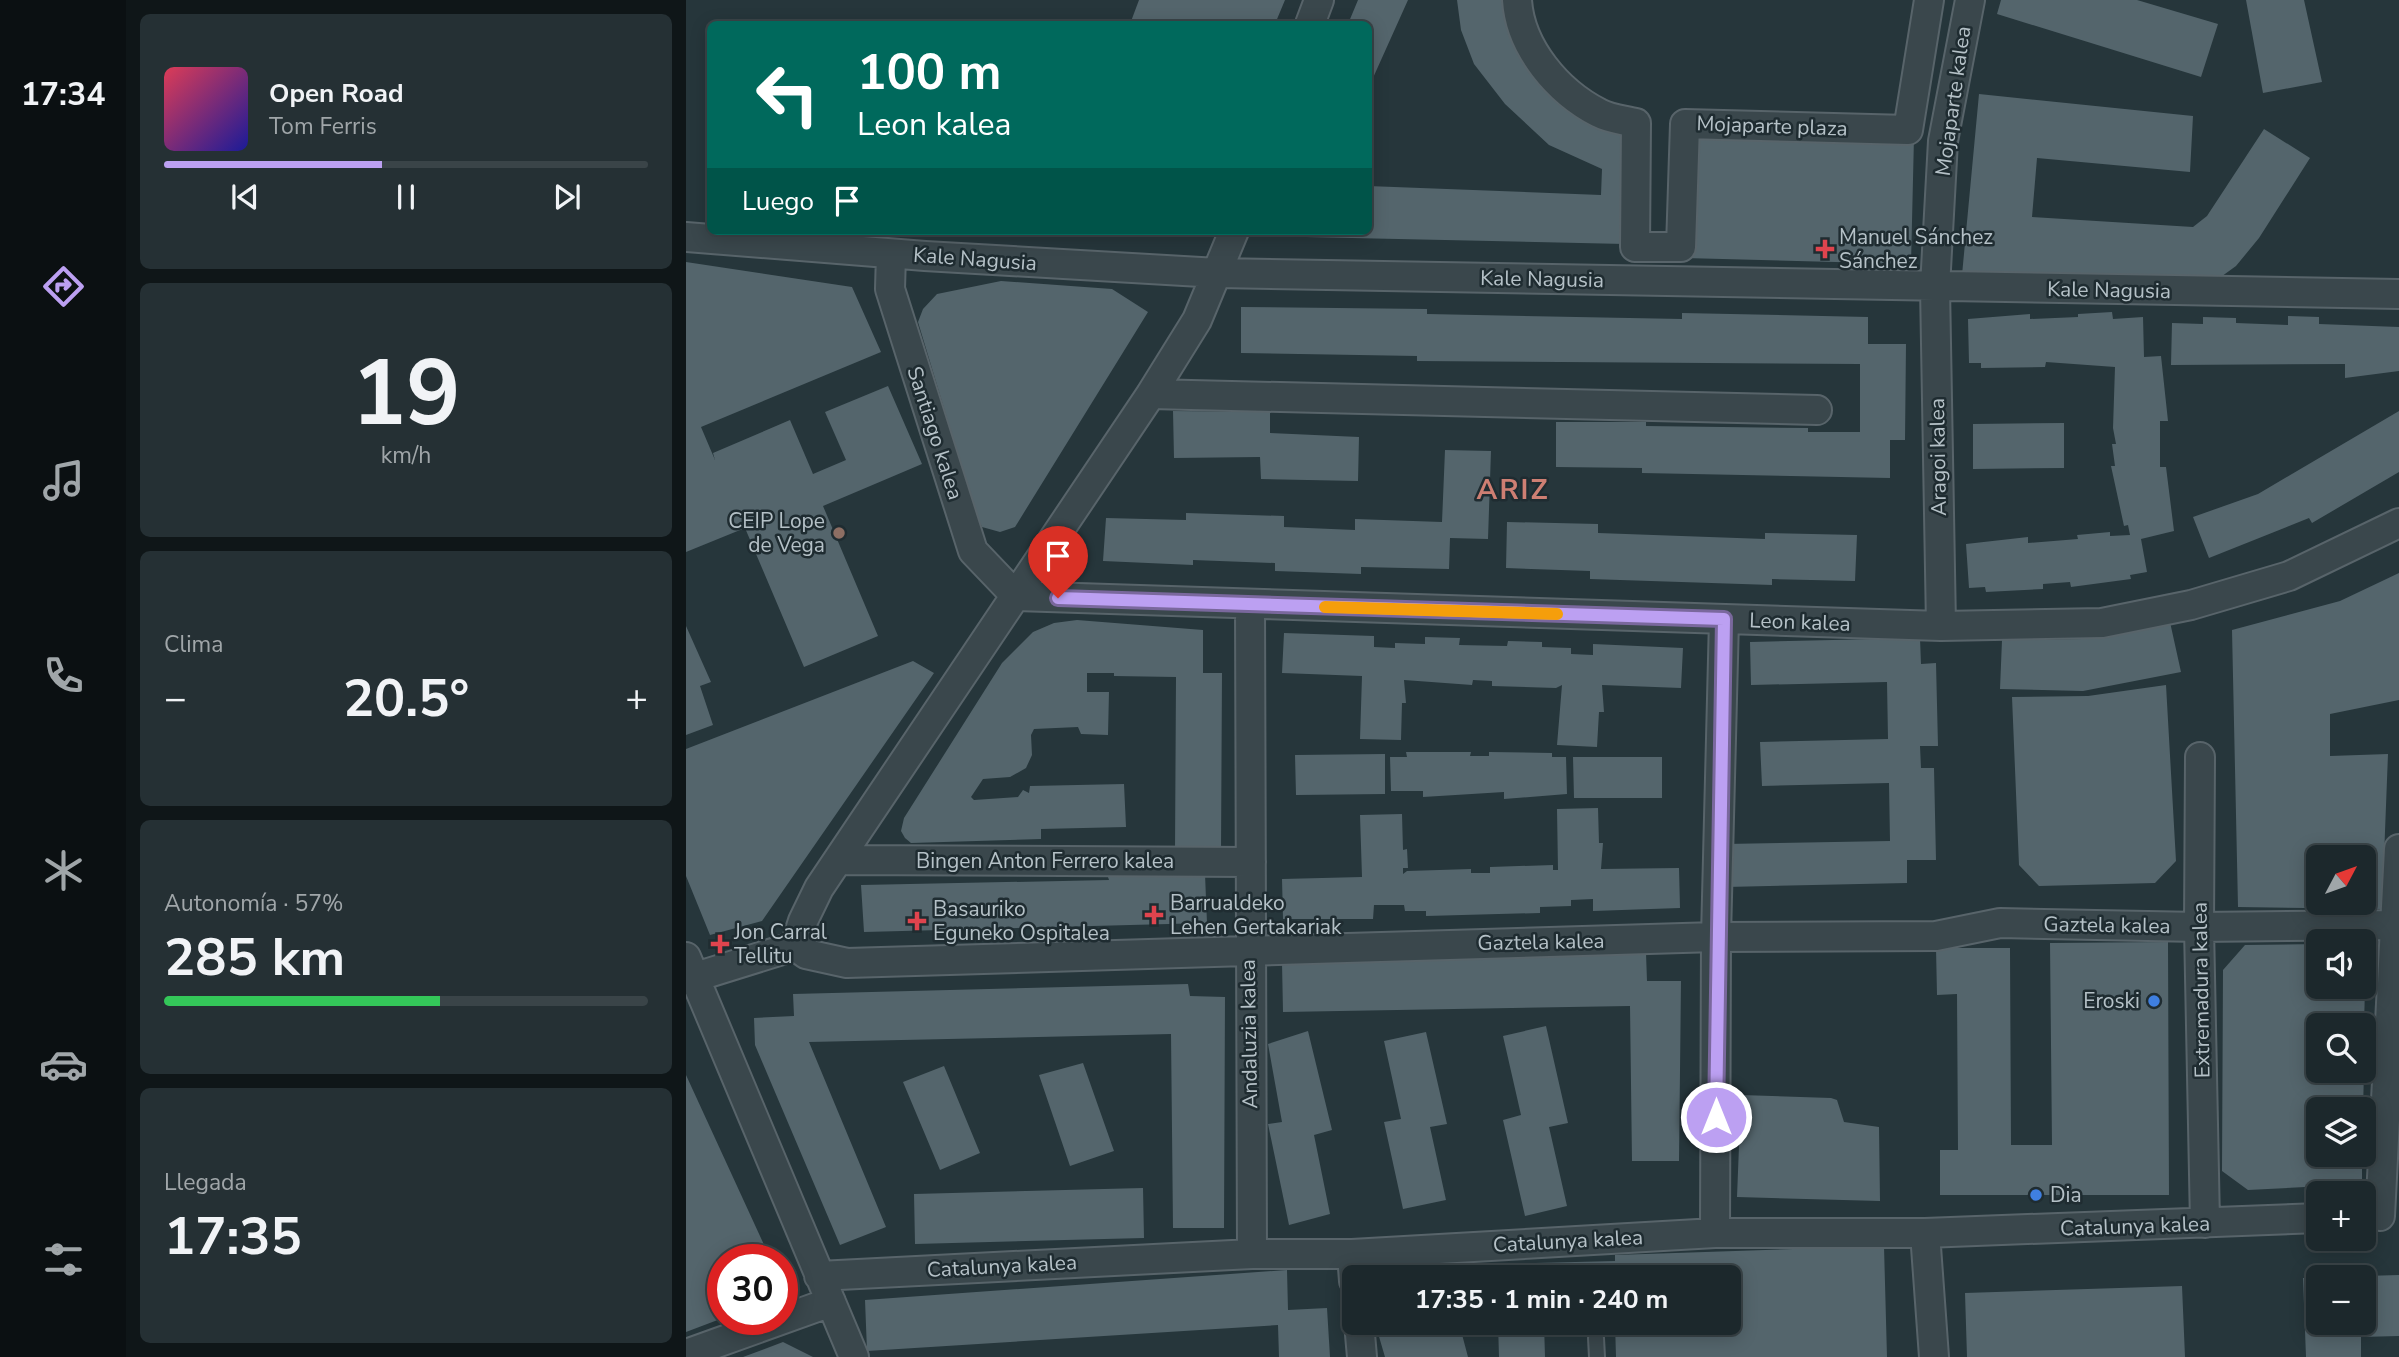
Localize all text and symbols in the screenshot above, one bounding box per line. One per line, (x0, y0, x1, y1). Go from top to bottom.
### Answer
street label: Mojaparte kalea (1929, 24, 1977, 178)
text: 100 m (857, 39, 1001, 106)
icon: left (742, 49, 833, 140)
text: 17:34 (21, 73, 105, 116)
text: Open Road (269, 76, 404, 111)
text: Leon kalea (857, 103, 1012, 146)
street label: Mojaparte plaza (1696, 109, 1848, 143)
text: Tom Ferris (269, 111, 377, 142)
icon: previous (226, 178, 264, 216)
icon: pause (387, 178, 425, 216)
icon: next (548, 178, 586, 216)
icon: arrive (828, 182, 866, 220)
text: Luego (742, 184, 814, 219)
place label: Manuel Sánchez Sánchez (1839, 223, 1993, 275)
street label: Kale Nagusia (912, 241, 1038, 277)
marker: Manuel Sánchez Sánchez (1817, 241, 1833, 257)
icon: directions (39, 262, 88, 311)
street label: Kale Nagusia (1480, 264, 1604, 294)
street label: Kale Nagusia (2047, 275, 2171, 305)
text: 19 (351, 332, 461, 456)
street label: Santiago kalea (900, 363, 970, 503)
street label: Aragoi kalea (1923, 398, 1953, 516)
text: km/h (381, 440, 431, 471)
icon: music (39, 456, 88, 505)
district label: ARIZ (1477, 471, 1549, 509)
place label: CEIP Lope de Vega (728, 507, 825, 559)
marker: CEIP Lope de Vega (831, 525, 847, 541)
pin (1028, 526, 1088, 598)
icon: arrive (1039, 537, 1077, 575)
street label: Leon kalea (1749, 606, 1851, 638)
text: Clima (164, 629, 224, 660)
icon: phone (39, 651, 88, 700)
text: 20.5° (343, 663, 469, 734)
text: − (164, 673, 187, 724)
text: + (625, 673, 648, 724)
north arrow (2306, 845, 2376, 915)
map controls (2306, 845, 2376, 1335)
icon: climate (39, 846, 88, 895)
street label: Bingen Anton Ferrero kalea (916, 847, 1174, 875)
text: Autonomía · 57% (164, 888, 344, 919)
place label: Barrualdeko Lehen Gertakariak (1170, 889, 1342, 941)
place label: Basauriko Eguneko Ospitalea (933, 895, 1110, 947)
street label: Extremadura kalea (2185, 902, 2217, 1078)
marker: Barrualdeko Lehen Gertakariak (1144, 905, 1164, 925)
street label: Gaztela kalea (2043, 910, 2171, 940)
marker: Basauriko Eguneko Ospitalea (907, 911, 927, 931)
place label: Jon Carral Tellitu (733, 918, 828, 970)
text: 285 km (164, 922, 345, 993)
street label: Gaztela kalea (1477, 927, 1605, 957)
button: sound (2306, 929, 2376, 999)
marker: Jon Carral Tellitu (712, 936, 728, 952)
street label: Andaluzia kalea (1234, 959, 1264, 1109)
place label: Eroski (2083, 987, 2140, 1015)
marker: Eroski (2146, 993, 2162, 1009)
button: search (2306, 1013, 2376, 1083)
icon: car (39, 1040, 88, 1089)
position arrow (1679, 1080, 1753, 1154)
button: layers (2306, 1097, 2376, 1167)
text: Llegada (164, 1167, 247, 1198)
place label: Dia (2050, 1181, 2082, 1209)
button: + (2306, 1181, 2376, 1251)
marker: Dia (2028, 1187, 2044, 1203)
text: 17:35 (164, 1201, 302, 1272)
street label: Catalunya kalea (2059, 1209, 2211, 1243)
street label: Catalunya kalea (1492, 1223, 1644, 1259)
icon: filters (39, 1235, 88, 1284)
speed limit sign: 30 (707, 1244, 798, 1335)
street label: Catalunya kalea (926, 1248, 1078, 1284)
button: − (2306, 1265, 2376, 1335)
text: 17:35 · 1 min · 240 m (1415, 1282, 1668, 1317)

